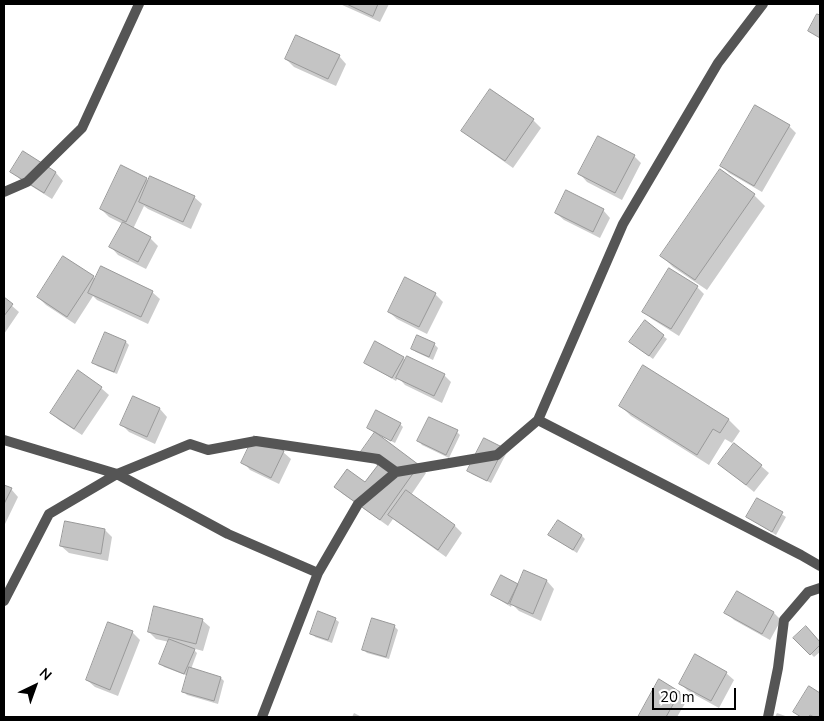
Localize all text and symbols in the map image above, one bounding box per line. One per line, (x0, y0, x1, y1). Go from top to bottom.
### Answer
north arrow (10, 661, 60, 711)
text: N (35, 664, 56, 685)
scale bar (654, 678, 738, 710)
text: 20 m (660, 687, 695, 707)

